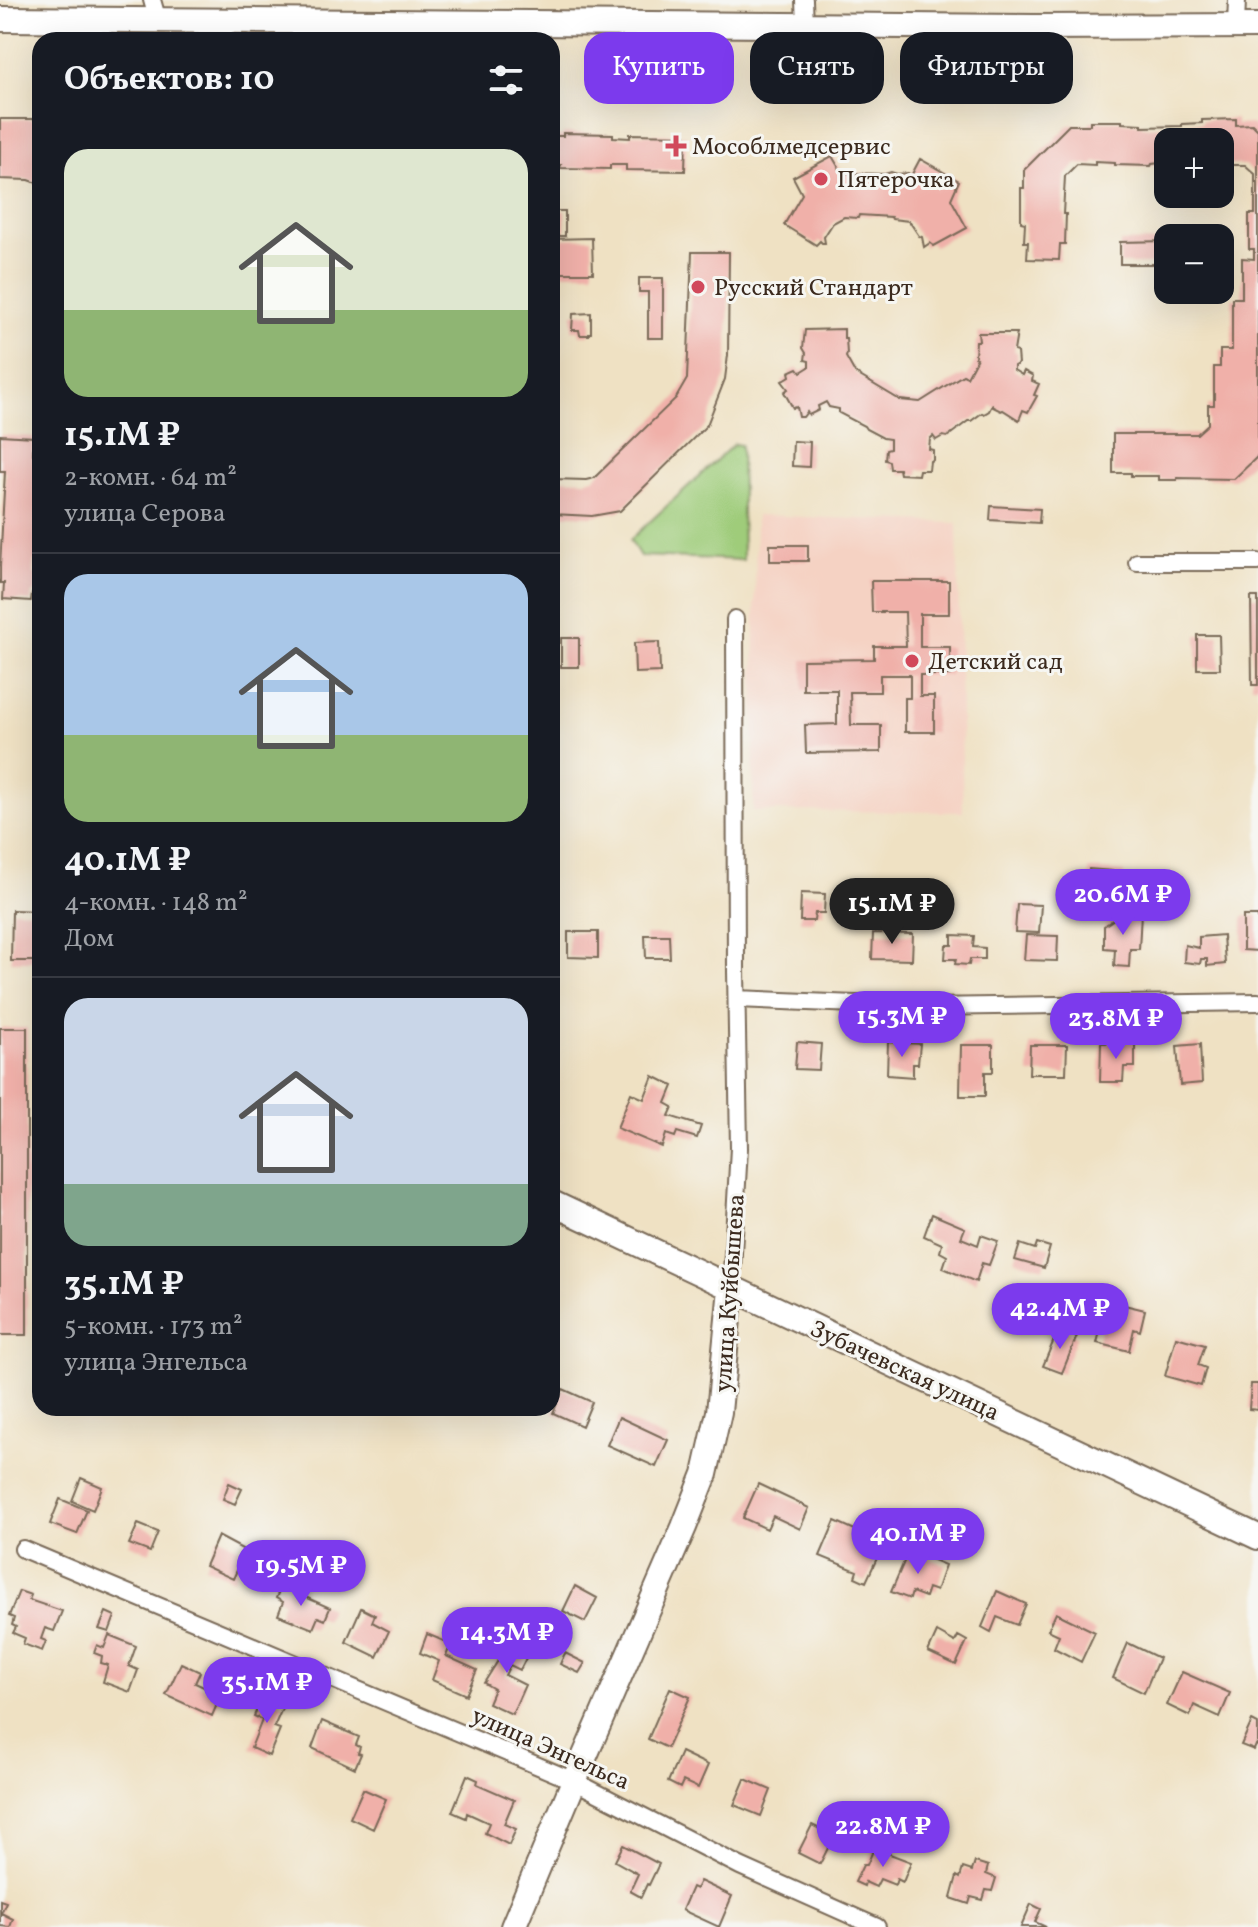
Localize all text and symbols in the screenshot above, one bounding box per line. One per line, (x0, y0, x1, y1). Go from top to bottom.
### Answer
chip: Купить (584, 32, 734, 104)
chip: Снять (750, 32, 884, 104)
chip: Фильтры (900, 32, 1073, 104)
text: Объектов: 10 (64, 57, 274, 104)
icon: filters (484, 58, 528, 102)
map controls (1154, 128, 1234, 304)
button: + (1154, 128, 1234, 208)
place label: Мособлмедсервис (692, 131, 891, 165)
marker: Мособлмедсервис (667, 137, 685, 155)
place label: Пятерочка (837, 164, 955, 198)
marker: Пятерочка (812, 170, 830, 188)
icon: home (224, 201, 368, 345)
button: − (1154, 224, 1234, 304)
place label: Русский Стандарт (714, 272, 913, 306)
marker: Русский Стандарт (689, 278, 707, 296)
text: 15.1M ₽ (64, 413, 180, 460)
text: 2-комн. · 64 m² (64, 460, 237, 496)
text: улица Серова (64, 496, 226, 532)
icon: home (224, 626, 368, 770)
place label: Детский сад (928, 646, 1063, 680)
marker: Детский сад (903, 652, 921, 670)
text: 40.1M ₽ (64, 838, 191, 885)
pin: 20.6M ₽ (1049, 869, 1197, 937)
text: 20.6M ₽ (1073, 877, 1173, 913)
pin: 15.1M ₽ (818, 878, 966, 946)
text: 4-комн. · 148 m² (64, 885, 248, 921)
text: 15.1M ₽ (848, 886, 936, 922)
text: Дом (64, 921, 114, 957)
pin: 15.3M ₽ (828, 991, 976, 1059)
pin: 23.8M ₽ (1042, 993, 1190, 1061)
text: 15.3M ₽ (856, 999, 948, 1035)
text: 23.8M ₽ (1068, 1001, 1164, 1037)
icon: home (224, 1050, 368, 1194)
street label: улица Куйбышева (707, 1193, 755, 1394)
text: 35.1M ₽ (64, 1262, 184, 1309)
pin: 42.4M ₽ (986, 1283, 1134, 1351)
text: 42.4M ₽ (1010, 1291, 1110, 1327)
text: 5-комн. · 173 m² (64, 1309, 243, 1345)
street label: Зубачевская улица (804, 1313, 1005, 1431)
text: улица Энгельса (64, 1345, 248, 1381)
pin: 40.1M ₽ (844, 1508, 992, 1576)
text: 40.1M ₽ (869, 1516, 967, 1552)
pin: 19.5M ₽ (227, 1540, 375, 1608)
text: 19.5M ₽ (255, 1548, 347, 1584)
pin: 14.3M ₽ (433, 1607, 581, 1675)
text: 14.3M ₽ (460, 1615, 554, 1651)
pin: 35.1M ₽ (193, 1657, 341, 1725)
text: 35.1M ₽ (221, 1665, 313, 1701)
street label: улица Энгельса (466, 1700, 635, 1800)
pin: 22.8M ₽ (809, 1801, 957, 1869)
text: 22.8M ₽ (835, 1809, 931, 1845)

